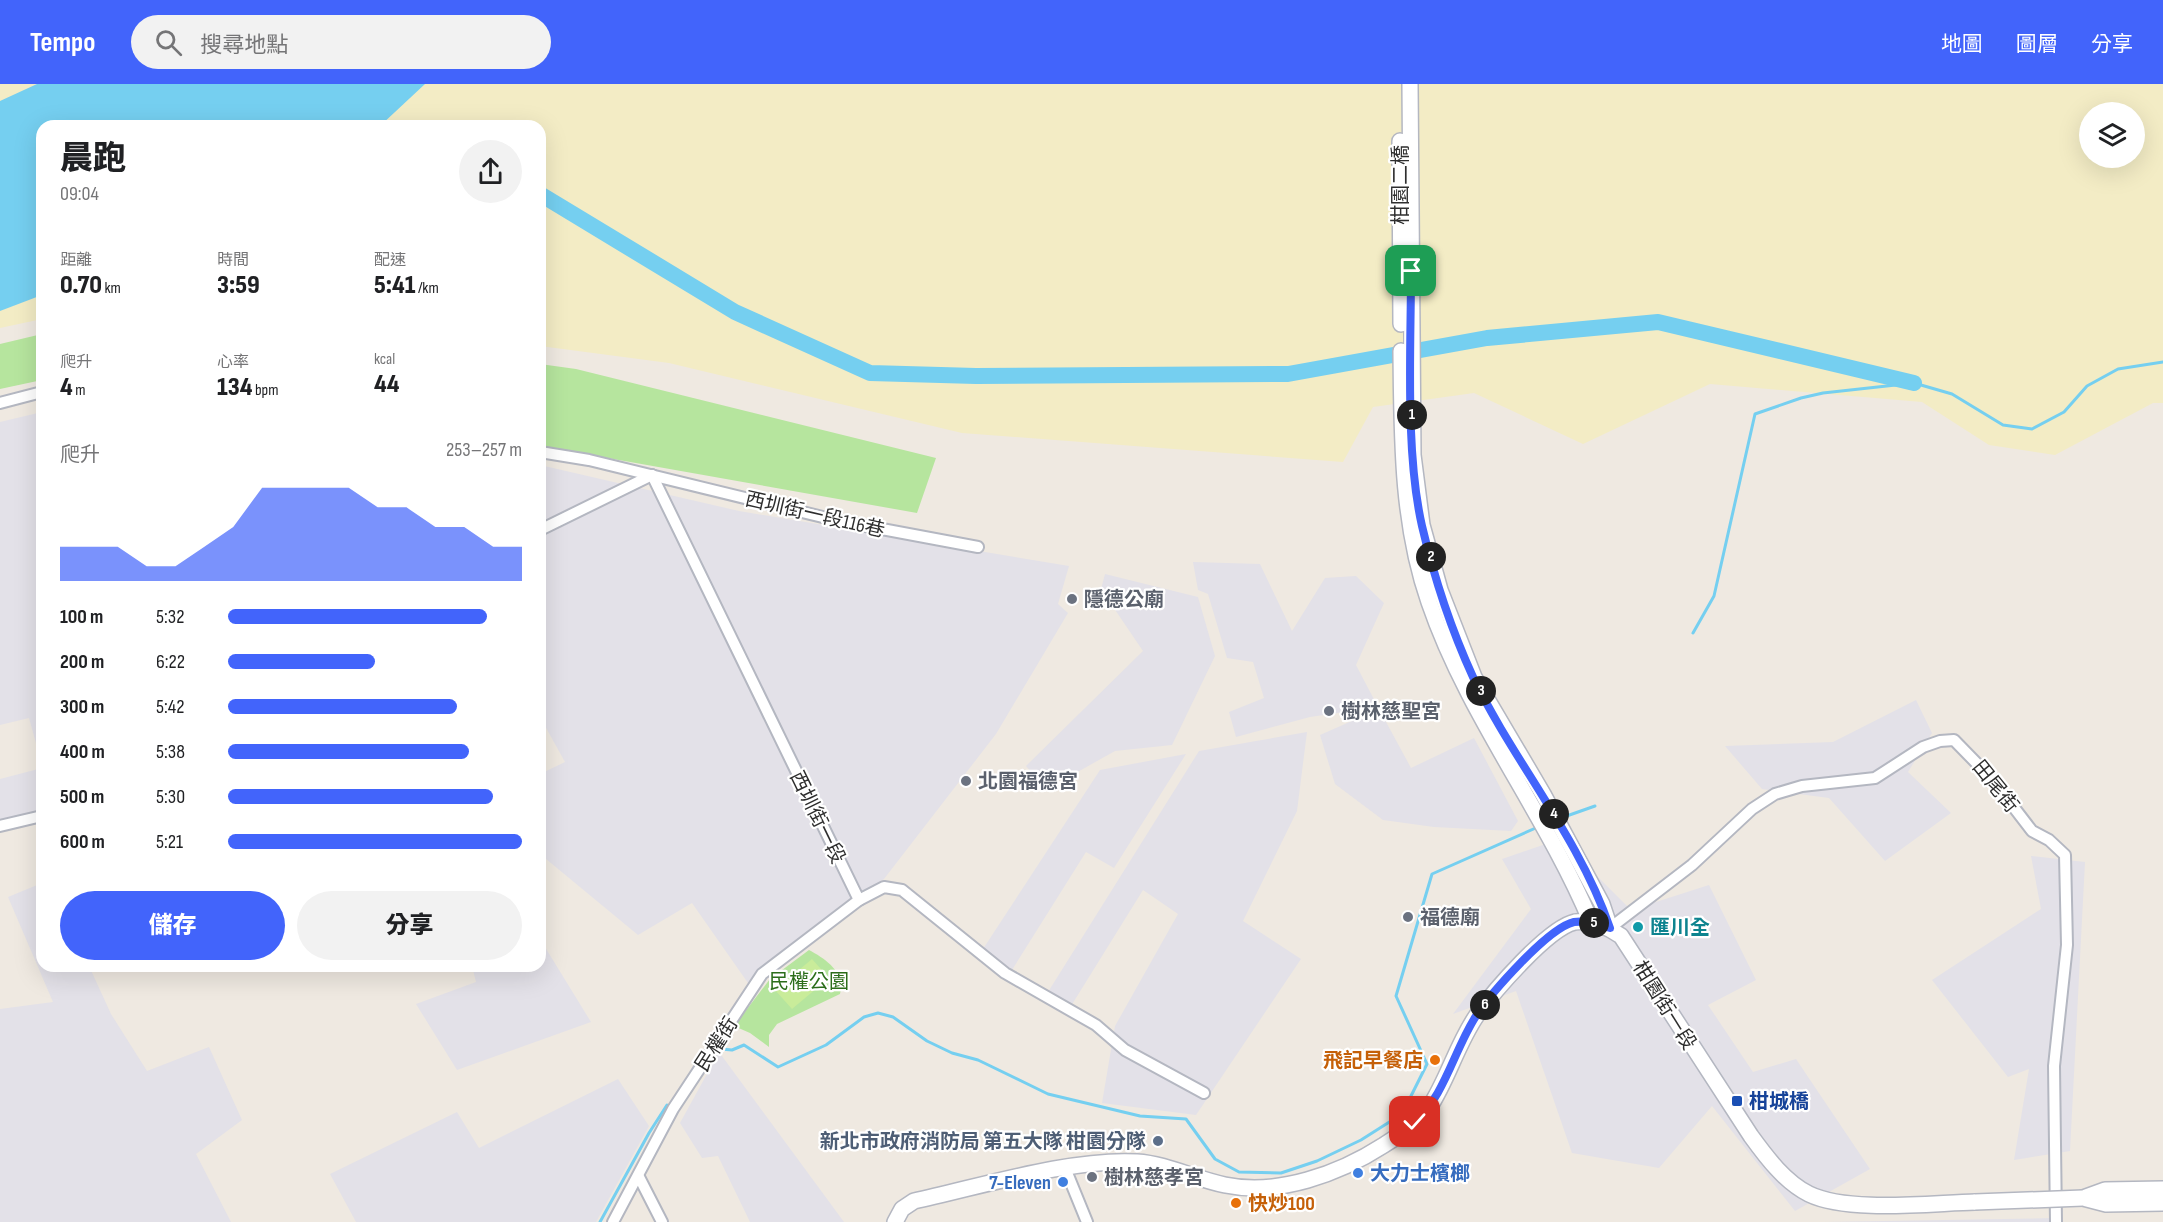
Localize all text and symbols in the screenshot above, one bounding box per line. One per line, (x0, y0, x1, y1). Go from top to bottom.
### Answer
search box (131, 15, 551, 69)
text: Tempo (30, 26, 95, 59)
icon: search (152, 26, 185, 59)
text: 搜尋地點 (200, 32, 288, 59)
text: 地圖 (1941, 32, 1983, 57)
text: 圖層 (2016, 32, 2058, 57)
text: 分享 (2091, 32, 2133, 57)
map controls (2079, 102, 2145, 168)
button: layers (2079, 102, 2145, 168)
text: 晨跑 (60, 139, 126, 179)
button: share (459, 140, 522, 203)
street label: 柑園二橋 (1389, 145, 1413, 225)
text: 09:04 (60, 182, 99, 206)
pin (1385, 245, 1436, 296)
text: 距離 (60, 251, 92, 270)
text: 時間 (217, 251, 249, 270)
text: 配速 (374, 251, 406, 270)
icon: arrive (1394, 254, 1427, 287)
text: 0.70 (60, 270, 102, 301)
text: 3:59 (217, 270, 260, 301)
text: 5:41 (374, 270, 415, 301)
text: km (102, 279, 121, 298)
text: /km (415, 279, 439, 298)
text: kcal (374, 350, 395, 369)
text: 爬升 (60, 353, 92, 372)
text: 心率 (217, 353, 249, 372)
text: 44 (374, 369, 399, 400)
text: 4 (60, 372, 73, 403)
text: 134 (217, 372, 252, 403)
text: m (73, 381, 86, 400)
text: bpm (252, 381, 278, 400)
pin: 1 (1397, 400, 1427, 430)
text: 1 (1409, 405, 1415, 424)
text: 253–257 m (446, 438, 522, 462)
text: 爬升 (60, 443, 100, 467)
street label: 西圳街一段116巷 (743, 487, 887, 543)
pin: 2 (1416, 542, 1446, 572)
text: 2 (1427, 547, 1435, 566)
place label: 隱德公廟 (1084, 588, 1164, 612)
marker: 隱德公廟 (1065, 592, 1079, 606)
text: 100 m (60, 605, 103, 629)
text: 5:32 (156, 605, 184, 629)
text: 200 m (60, 650, 104, 674)
text: 6:22 (156, 650, 185, 674)
pin: 3 (1466, 676, 1496, 706)
text: 3 (1477, 681, 1485, 700)
text: 300 m (60, 695, 104, 719)
text: 5:42 (156, 695, 185, 719)
place label: 樹林慈聖宮 (1341, 700, 1441, 724)
marker: 樹林慈聖宮 (1322, 704, 1336, 718)
text: 400 m (60, 740, 105, 764)
text: 5:38 (156, 740, 185, 764)
street label: 田尾街 (1967, 756, 2023, 817)
street label: 西圳街一段 (784, 767, 850, 868)
place label: 北園福德宮 (978, 770, 1078, 794)
marker: 北園福德宮 (959, 774, 973, 788)
text: 500 m (60, 785, 104, 809)
text: 5:30 (156, 785, 185, 809)
pin: 4 (1539, 799, 1569, 829)
text: 4 (1550, 804, 1558, 823)
text: 600 m (60, 830, 105, 854)
text: 5:21 (156, 830, 183, 854)
button: 儲存 (60, 891, 285, 960)
button: 分享 (297, 891, 522, 960)
place label: 福德廟 (1420, 906, 1480, 930)
pin: 5 (1579, 908, 1609, 938)
marker: 福德廟 (1401, 910, 1415, 924)
text: 5 (1590, 913, 1598, 932)
place label: 匯川全 (1650, 916, 1710, 940)
marker: 匯川全 (1631, 920, 1645, 934)
street label: 柑園街一段 (1627, 957, 1701, 1054)
park label: 民權公園 (769, 970, 849, 994)
pin: 6 (1470, 990, 1500, 1020)
text: 6 (1481, 995, 1489, 1014)
street label: 民權街 (690, 1013, 743, 1076)
place label: 飛記早餐店 (1323, 1049, 1423, 1073)
marker: 飛記早餐店 (1428, 1053, 1442, 1067)
place label: 柑城橋 (1749, 1090, 1809, 1114)
marker: 柑城橋 (1730, 1094, 1744, 1108)
pin (1389, 1096, 1440, 1147)
icon: check (1398, 1105, 1431, 1138)
place label: 新北市政府消防局 第五大隊 柑園分隊 (820, 1130, 1146, 1154)
marker: 新北市政府消防局 第五大隊 柑園分隊 (1151, 1134, 1165, 1148)
place label: 大力士檳榔 (1370, 1162, 1470, 1186)
place label: 樹林慈孝宮 (1104, 1166, 1204, 1190)
marker: 大力士檳榔 (1351, 1166, 1365, 1180)
marker: 樹林慈孝宮 (1085, 1170, 1099, 1184)
place label: 7-Eleven (989, 1171, 1051, 1195)
marker: 7-Eleven (1056, 1175, 1070, 1189)
place label: 快炒100 (1248, 1192, 1315, 1216)
marker: 快炒100 (1229, 1196, 1243, 1210)

